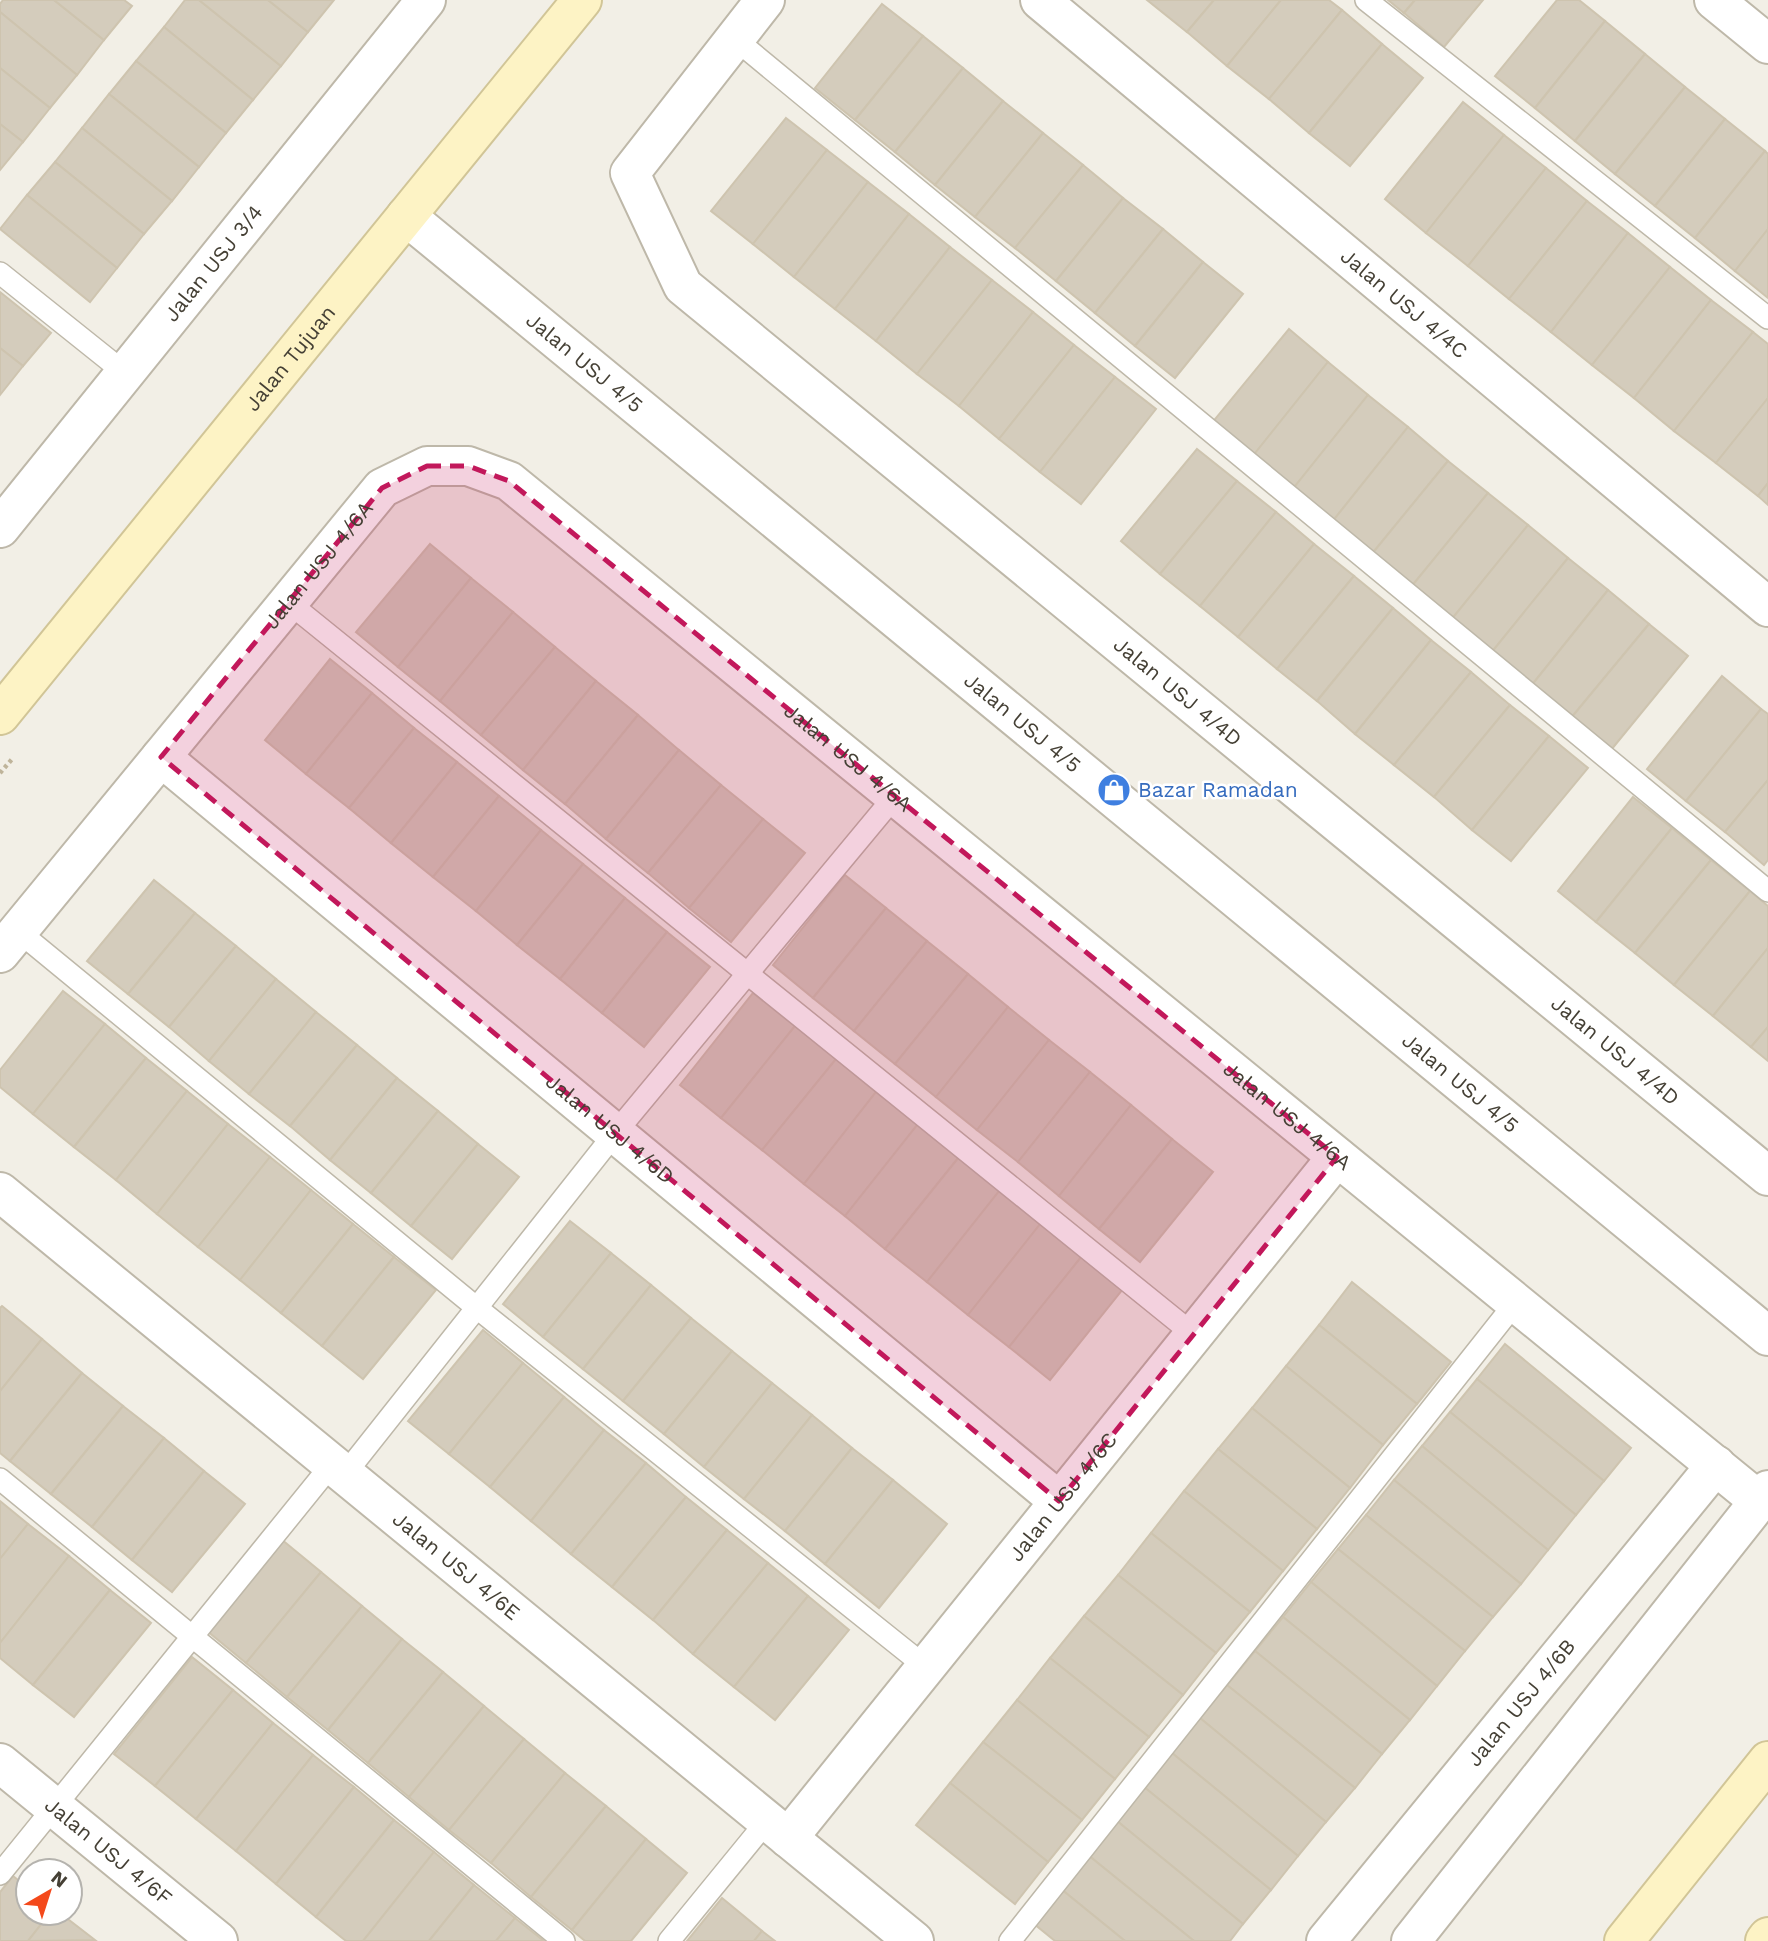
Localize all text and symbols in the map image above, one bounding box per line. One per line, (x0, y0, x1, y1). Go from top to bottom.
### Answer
street label: Jalan USJ 3/4 (159, 200, 268, 326)
street label: Jalan USJ 4/4C (1336, 243, 1473, 363)
street label: Jalan Tujuan (240, 300, 340, 416)
street label: Jalan USJ 4/5 (521, 307, 648, 418)
street label: Jalan USJ 4/6A (259, 496, 378, 634)
street label: Jalan USJ 4/4D (1109, 631, 1247, 751)
street label: Jalan USJ 4/5 (959, 667, 1086, 778)
street label: Jalan USJ 4/6A (779, 698, 917, 817)
shop icon: Bazar Ramadan (1095, 771, 1133, 809)
place label: Bazar Ramadan (1138, 777, 1298, 802)
street label: Jalan USJ 4/4D (1546, 990, 1685, 1110)
street label: Jalan USJ 4/5 (1397, 1027, 1524, 1138)
street label: Jalan USJ 4/6A (1219, 1056, 1357, 1175)
street label: Jalan USJ 4/6D (541, 1068, 679, 1189)
street label: Jalan USJ 4/6C (1003, 1427, 1122, 1566)
street label: Jalan USJ 4/6E (388, 1506, 525, 1625)
street label: Jalan USJ 4/6B (1461, 1634, 1580, 1771)
street label: Jalan USJ 4/6F (40, 1792, 177, 1910)
north arrow (14, 1857, 84, 1927)
text: N (47, 1866, 72, 1893)

